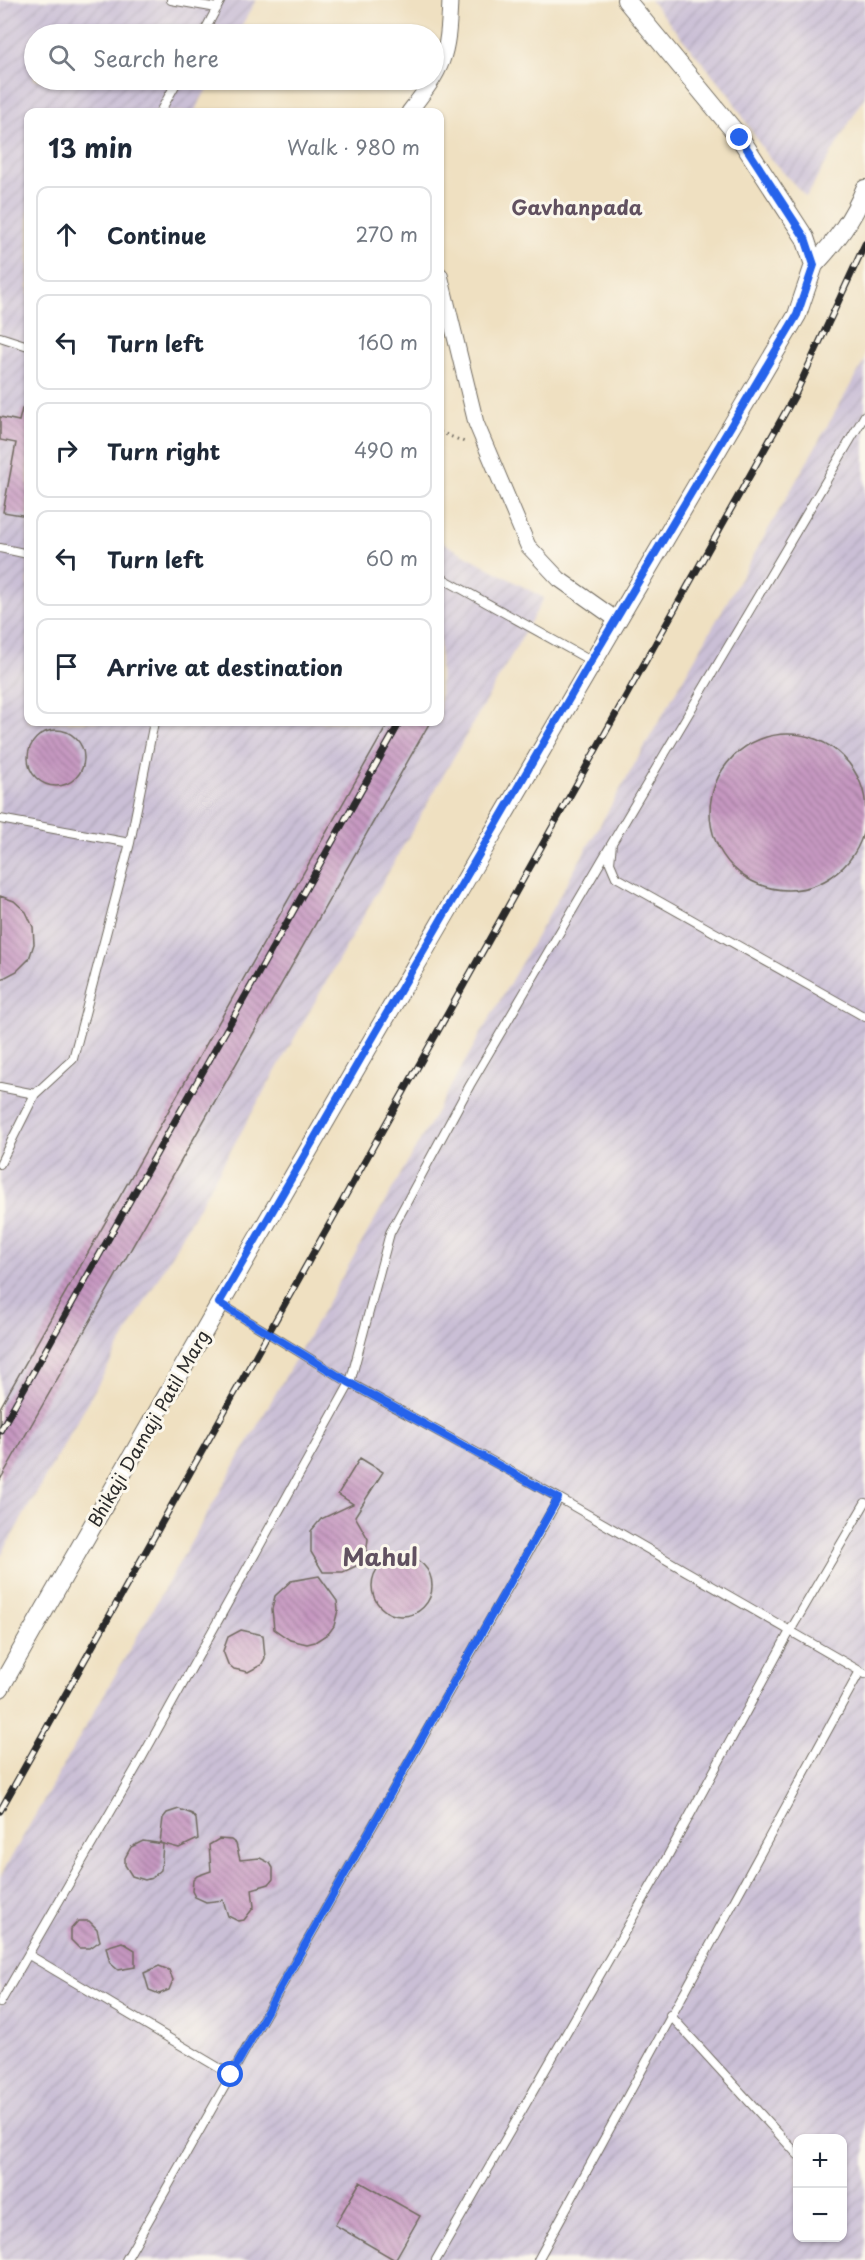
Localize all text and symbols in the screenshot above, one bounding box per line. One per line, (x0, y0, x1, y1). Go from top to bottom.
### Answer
search box (24, 24, 444, 90)
icon: search (45, 41, 78, 74)
text: Search here (93, 41, 219, 74)
route end (726, 124, 752, 150)
text: 13 min (48, 128, 133, 167)
text: Walk · 980 m (287, 132, 420, 162)
district label: Gavhanpada (511, 192, 643, 222)
icon: ahead (50, 218, 83, 251)
text: Continue (107, 218, 206, 251)
text: 270 m (355, 219, 418, 249)
icon: left (50, 326, 83, 359)
text: Turn left (107, 326, 204, 359)
text: 160 m (358, 327, 418, 357)
icon: right (50, 434, 83, 467)
text: Turn right (107, 434, 220, 467)
text: 490 m (354, 435, 418, 465)
icon: left (50, 542, 83, 575)
text: Turn left (107, 542, 204, 575)
text: 60 m (366, 543, 418, 573)
icon: arrive (50, 650, 83, 683)
text: Arrive at destination (107, 650, 343, 683)
street label: Bhikaji Damaji Patil Marg (81, 1325, 215, 1531)
district label: Mahul (342, 1538, 418, 1574)
route start (217, 2061, 243, 2087)
map controls (793, 2134, 847, 2242)
button: + (793, 2134, 847, 2188)
button: − (793, 2188, 847, 2242)

